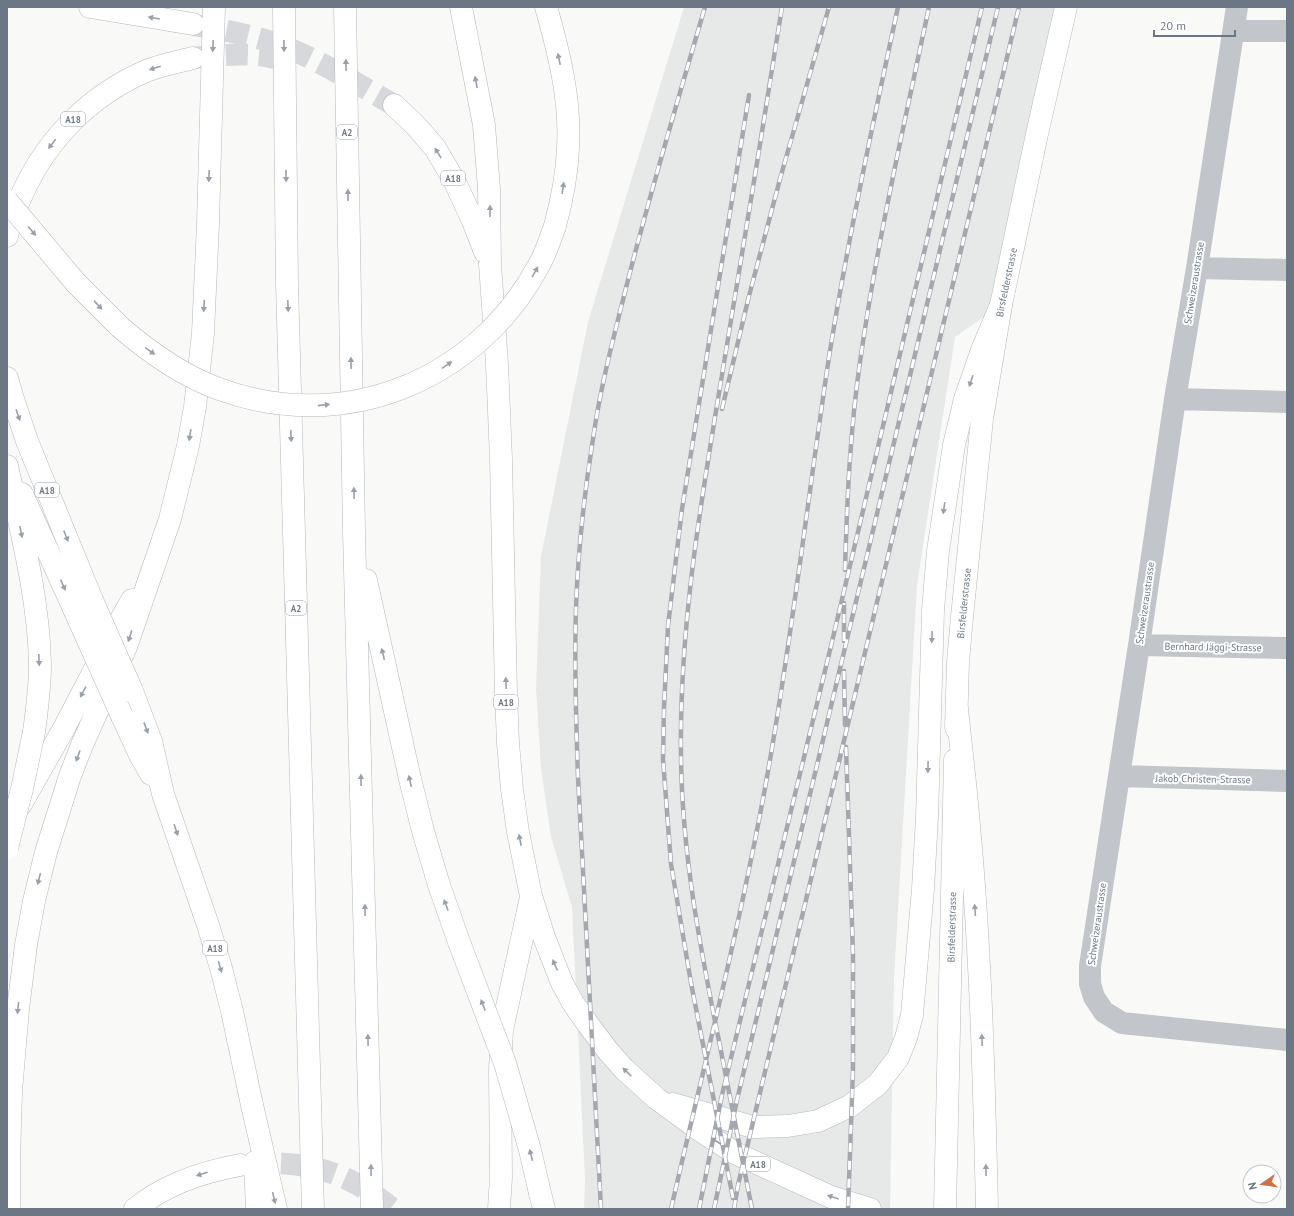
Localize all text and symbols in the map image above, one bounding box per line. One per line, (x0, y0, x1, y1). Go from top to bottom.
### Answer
scale bar (1154, 12, 1235, 38)
one-way arrow (148, 15, 160, 21)
text: 20 m (1160, 18, 1186, 33)
one-way arrow (210, 40, 216, 53)
one-way arrow (281, 40, 287, 53)
one-way arrow (555, 52, 561, 65)
one-way arrow (343, 58, 349, 71)
one-way arrow (149, 65, 161, 71)
one-way arrow (473, 76, 479, 88)
road number: A18 (61, 112, 85, 126)
road number: A2 (337, 125, 357, 139)
one-way arrow (48, 138, 56, 149)
one-way arrow (434, 147, 441, 159)
one-way arrow (206, 170, 212, 183)
one-way arrow (283, 170, 289, 183)
road number: A18 (441, 171, 465, 185)
one-way arrow (560, 181, 566, 194)
one-way arrow (345, 188, 351, 201)
one-way arrow (487, 204, 493, 217)
one-way arrow (28, 225, 37, 236)
street label: Schweizeraustrasse (1181, 241, 1207, 325)
street label: Birsfelderstrasse (993, 246, 1019, 318)
one-way arrow (532, 266, 539, 278)
one-way arrow (93, 300, 102, 310)
one-way arrow (201, 300, 207, 313)
one-way arrow (284, 300, 291, 312)
one-way arrow (145, 347, 156, 355)
one-way arrow (348, 356, 354, 369)
one-way arrow (441, 362, 453, 369)
one-way arrow (968, 375, 974, 387)
one-way arrow (318, 402, 330, 408)
one-way arrow (15, 410, 21, 422)
one-way arrow (187, 429, 193, 441)
one-way arrow (288, 430, 294, 443)
road number: A18 (35, 483, 59, 497)
one-way arrow (351, 486, 357, 499)
one-way arrow (941, 502, 947, 514)
one-way arrow (18, 526, 24, 538)
one-way arrow (63, 531, 69, 542)
street label: Schweizeraustrasse (1133, 561, 1157, 645)
street label: Birsfelderstrasse (954, 567, 973, 639)
one-way arrow (60, 580, 66, 591)
road number: A2 (286, 601, 306, 615)
one-way arrow (127, 631, 133, 643)
one-way arrow (929, 631, 935, 644)
street label: Bernhard Jäggi-Strasse (1164, 640, 1262, 654)
one-way arrow (379, 647, 385, 660)
one-way arrow (36, 654, 43, 666)
one-way arrow (503, 676, 509, 689)
one-way arrow (80, 686, 86, 698)
road number: A18 (494, 695, 518, 709)
one-way arrow (143, 722, 149, 734)
one-way arrow (75, 750, 81, 762)
one-way arrow (925, 761, 931, 774)
street label: Jakob Christen-Strasse (1154, 772, 1251, 786)
one-way arrow (358, 774, 365, 786)
one-way arrow (407, 774, 413, 787)
one-way arrow (174, 825, 180, 837)
one-way arrow (516, 834, 522, 847)
one-way arrow (36, 874, 42, 886)
street label: Schweizeraustrasse (1085, 882, 1109, 966)
street label: Birsfelderstrasse (944, 892, 959, 963)
one-way arrow (443, 899, 449, 911)
one-way arrow (361, 904, 368, 916)
one-way arrow (971, 904, 978, 916)
road number: A18 (203, 941, 227, 955)
one-way arrow (551, 959, 557, 971)
one-way arrow (217, 962, 223, 974)
one-way arrow (480, 998, 486, 1010)
one-way arrow (15, 1002, 22, 1014)
one-way arrow (365, 1033, 371, 1046)
one-way arrow (978, 1034, 985, 1046)
one-way arrow (622, 1067, 632, 1077)
one-way arrow (711, 1137, 721, 1145)
one-way arrow (528, 1149, 534, 1161)
road number: A18 (746, 1157, 770, 1171)
one-way arrow (368, 1163, 374, 1176)
one-way arrow (983, 1163, 989, 1176)
north arrow (1242, 1164, 1282, 1204)
one-way arrow (196, 1171, 208, 1177)
text: N (1245, 1181, 1260, 1191)
one-way arrow (271, 1192, 277, 1204)
one-way arrow (826, 1194, 838, 1200)

